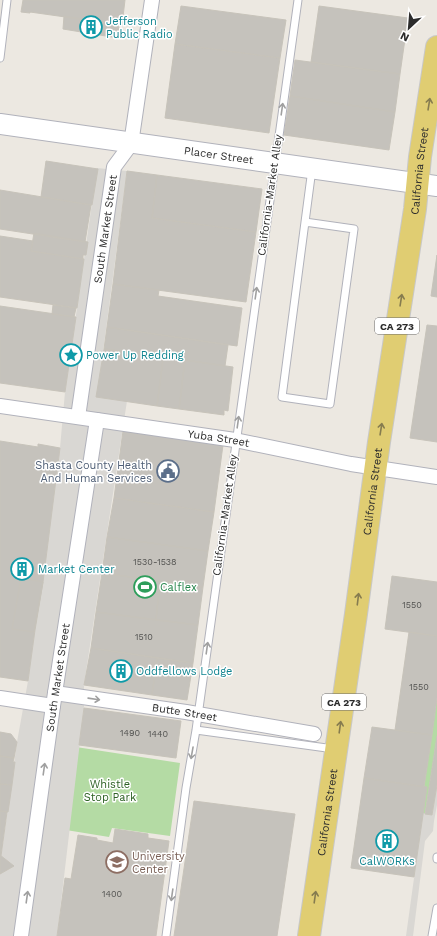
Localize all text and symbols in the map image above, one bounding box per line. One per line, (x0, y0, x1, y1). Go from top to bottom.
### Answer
north arrow (389, 8, 429, 48)
building icon: Jefferson Public Radio (78, 14, 104, 40)
place label: Jefferson Public Radio (106, 15, 173, 41)
text: N (398, 29, 411, 44)
one-way arrow (425, 97, 433, 110)
one-way arrow (278, 103, 286, 116)
street label: California Street (408, 126, 431, 216)
street label: California-Market Alley (255, 133, 285, 257)
street label: Placer Street (183, 144, 255, 166)
street label: South Market Street (91, 173, 119, 284)
one-way arrow (252, 287, 260, 300)
one-way arrow (397, 294, 405, 307)
road number: CA 273 (375, 318, 419, 334)
place icon: Power Up Redding (58, 342, 84, 368)
place label: Power Up Redding (86, 349, 184, 362)
one-way arrow (234, 416, 242, 429)
one-way arrow (377, 423, 385, 436)
street label: Yuba Street (187, 427, 251, 449)
street label: California Street (360, 447, 385, 536)
street label: California-Market Alley (210, 453, 240, 577)
public building icon: Shasta County Health And Human Services (155, 458, 181, 484)
place label: Shasta County Health And Human Services (35, 459, 152, 485)
building icon: Market Center (9, 556, 35, 582)
house number: 1530-1538 (133, 557, 177, 567)
place label: Market Center (38, 563, 115, 576)
sports icon: Calflex (132, 574, 158, 600)
place label: Calflex (160, 581, 197, 594)
one-way arrow (355, 592, 362, 605)
house number: 1550 (402, 600, 422, 610)
street label: South Market Street (43, 622, 72, 733)
house number: 1510 (135, 632, 153, 642)
one-way arrow (203, 642, 211, 655)
building icon: Oddfellows Lodge (108, 658, 134, 684)
place label: Oddfellows Lodge (136, 665, 232, 678)
house number: 1550 (409, 682, 429, 692)
road number: CA 273 (322, 694, 366, 710)
one-way arrow (87, 695, 100, 703)
street label: Butte Street (151, 701, 219, 724)
one-way arrow (336, 721, 344, 734)
house number: 1490 (120, 728, 140, 738)
house number: 1440 (148, 729, 168, 739)
one-way arrow (188, 746, 196, 759)
one-way arrow (40, 763, 48, 776)
street label: California Street (314, 767, 340, 857)
park label: Whistle Stop Park (84, 778, 136, 804)
building icon: CalWORKs (374, 828, 400, 854)
school or university icon: University Center (104, 849, 130, 875)
place label: University Center (132, 850, 185, 876)
place label: CalWORKs (359, 855, 415, 868)
one-way arrow (168, 888, 176, 901)
house number: 1400 (102, 889, 122, 899)
one-way arrow (23, 891, 31, 904)
one-way arrow (311, 891, 319, 904)

